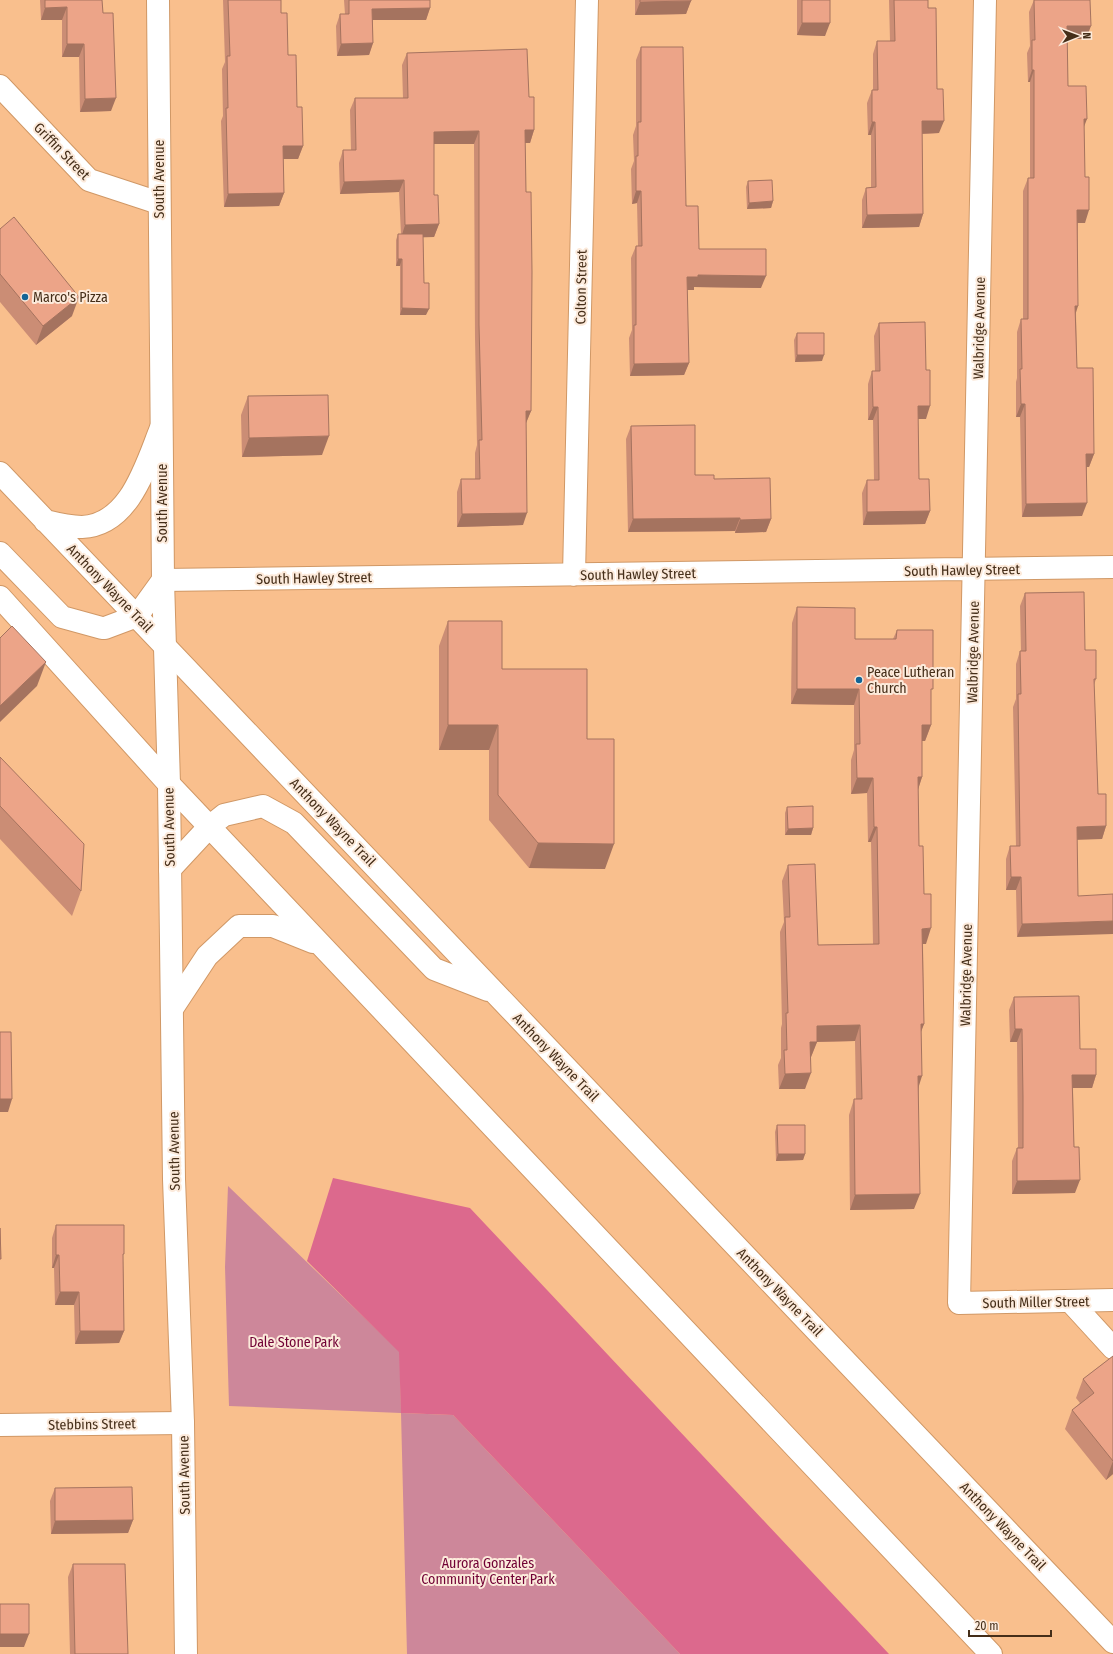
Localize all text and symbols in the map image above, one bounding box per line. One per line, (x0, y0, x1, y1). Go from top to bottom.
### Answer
north arrow (1057, 16, 1097, 56)
text: N (1080, 32, 1093, 39)
street label: Griffin Street (30, 119, 93, 184)
street label: South Avenue (151, 139, 168, 218)
street label: Colton Street (572, 249, 591, 325)
street label: Walbridge Avenue (970, 277, 989, 379)
place label: Marco's Pizza (33, 289, 108, 306)
marker: Marco's Pizza (20, 292, 30, 302)
street label: South Avenue (154, 463, 171, 542)
street label: Anthony Wayne Trail (63, 541, 156, 636)
street label: South Hawley Street (904, 561, 1020, 580)
street label: South Hawley Street (580, 565, 696, 584)
street label: South Hawley Street (256, 569, 372, 588)
street label: Walbridge Avenue (964, 601, 983, 703)
place label: Peace Lutheran Church (867, 664, 954, 697)
marker: Peace Lutheran Church (854, 675, 864, 685)
street label: Anthony Wayne Trail (286, 775, 379, 870)
street label: South Avenue (160, 787, 179, 867)
street label: Walbridge Avenue (957, 924, 976, 1026)
street label: Anthony Wayne Trail (509, 1010, 602, 1105)
street label: South Avenue (165, 1111, 184, 1191)
street label: Anthony Wayne Trail (733, 1245, 826, 1340)
street label: South Miller Street (982, 1293, 1090, 1312)
park label: Dale Stone Park (249, 1334, 339, 1351)
street label: Stebbins Street (48, 1415, 136, 1434)
street label: South Avenue (175, 1435, 194, 1515)
street label: Anthony Wayne Trail (956, 1479, 1049, 1574)
park label: Aurora Gonzales Community Center Park (421, 1555, 555, 1588)
scale bar (969, 1612, 1051, 1638)
text: 20 m (975, 1619, 999, 1633)

